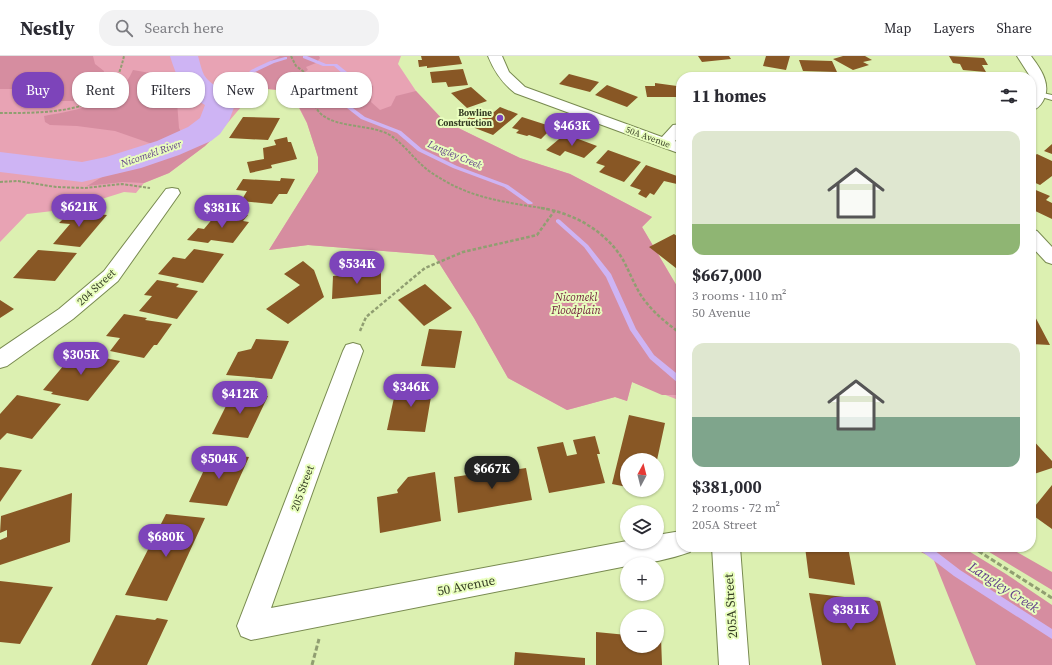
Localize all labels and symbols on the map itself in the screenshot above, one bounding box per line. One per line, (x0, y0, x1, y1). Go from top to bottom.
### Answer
place label: Bowline Construction (438, 107, 492, 129)
marker: Bowline Construction (495, 113, 505, 123)
pin: $463K (544, 113, 600, 147)
street label: 50A Avenue (624, 123, 672, 151)
water label: Nicomekl River (118, 137, 184, 170)
water label: Langley Creek (425, 137, 484, 172)
pin: $621K (51, 194, 107, 228)
pin: $381K (194, 195, 250, 229)
pin: $534K (329, 251, 385, 285)
street label: 204 Street (74, 265, 119, 309)
park label: Nicomekl Floodplain (550, 290, 602, 318)
pin: $305K (53, 342, 109, 376)
pin: $346K (383, 374, 439, 408)
pin: $412K (212, 381, 268, 415)
pin: $504K (191, 446, 247, 480)
north arrow (620, 453, 664, 497)
pin: $667K (464, 456, 520, 490)
street label: 205 Street (287, 463, 318, 513)
pin: $680K (138, 524, 194, 558)
water label: Langley Creek (964, 556, 1044, 618)
street label: 50 Avenue (436, 571, 497, 599)
street label: 205A Street (720, 572, 741, 639)
pin: $381K (823, 597, 879, 631)

